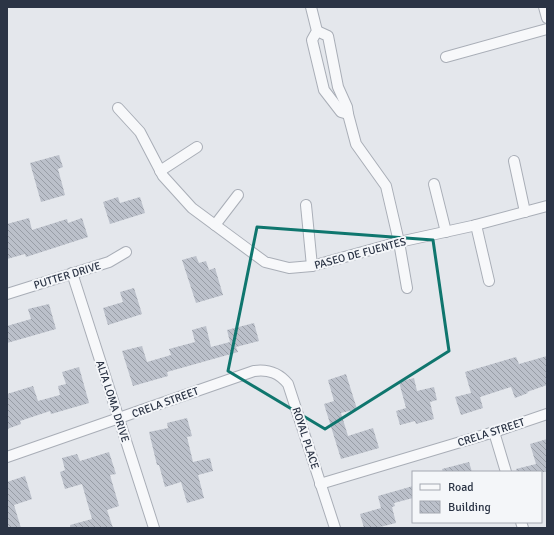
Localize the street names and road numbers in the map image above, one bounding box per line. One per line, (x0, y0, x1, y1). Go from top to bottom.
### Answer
street label: PASEO DE FUENTES (313, 235, 407, 272)
street label: PUTTER DRIVE (32, 259, 102, 292)
street label: ALTA LOMA DRIVE (93, 359, 132, 444)
street label: CRELA STREET (130, 384, 201, 421)
street label: ROYAL PLACE (289, 405, 322, 471)
street label: CRELA STREET (456, 415, 527, 449)

